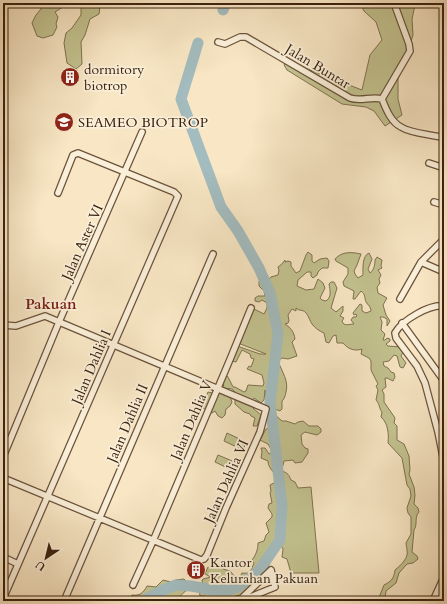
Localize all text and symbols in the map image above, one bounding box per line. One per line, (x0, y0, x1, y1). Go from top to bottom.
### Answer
street label: Jalan Buntar (280, 38, 355, 94)
place label: dormitory biotrop (84, 60, 145, 95)
building icon: dormitory biotrop (59, 66, 81, 88)
school or university icon: SEAMEO BIOTROP (53, 111, 75, 133)
place label: SEAMEO BIOTROP (78, 113, 208, 132)
street label: Jalan Aster VI (56, 201, 108, 285)
district label: Pakuan (25, 294, 77, 314)
street label: Jalan Dahlia I (66, 327, 116, 409)
street label: Jalan Dahlia V (165, 377, 217, 465)
street label: Jalan Dahlia II (102, 381, 153, 467)
street label: Jalan Dahlia VI (199, 436, 253, 528)
north arrow (26, 538, 66, 578)
place label: Kantor Kelurahan Pakuan (210, 553, 318, 588)
text: U (33, 557, 49, 575)
building icon: Kantor Kelurahan Pakuan (185, 559, 207, 581)

